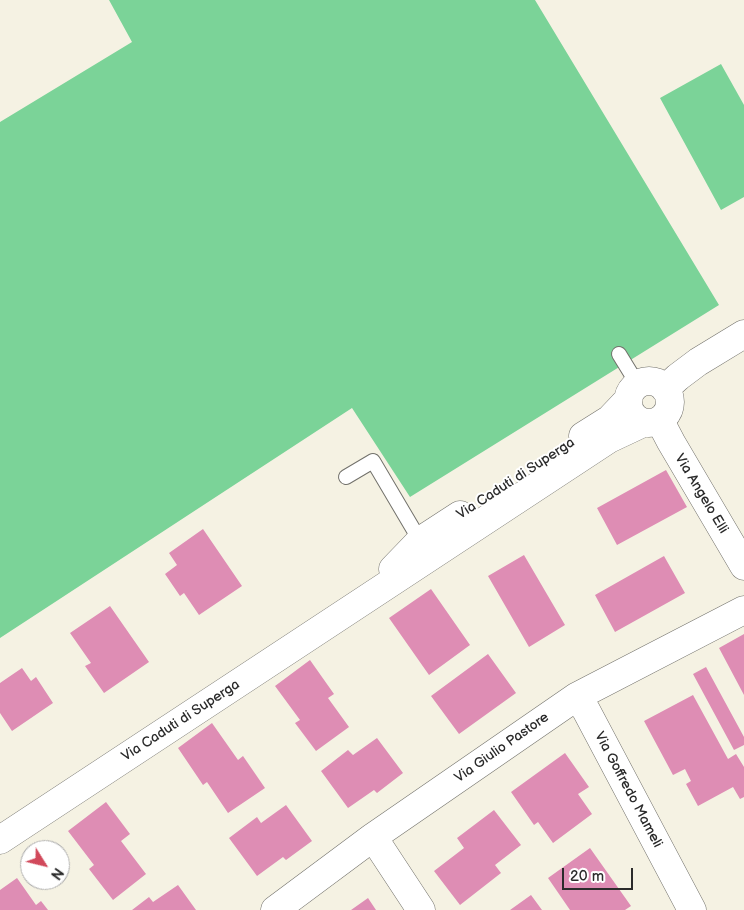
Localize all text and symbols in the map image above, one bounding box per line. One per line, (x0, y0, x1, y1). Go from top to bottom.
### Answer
street label: Via Caduti di Superga (454, 435, 578, 523)
street label: Via Angelo Elli (671, 451, 731, 537)
street label: Via Caduti di Superga (119, 677, 243, 765)
street label: Via Giulio Pastore (452, 709, 552, 787)
street label: Via Goffredo Mameli (590, 729, 666, 851)
north arrow (20, 840, 70, 890)
scale bar (564, 858, 635, 890)
text: N (47, 864, 67, 883)
text: 20 m (570, 867, 604, 886)

